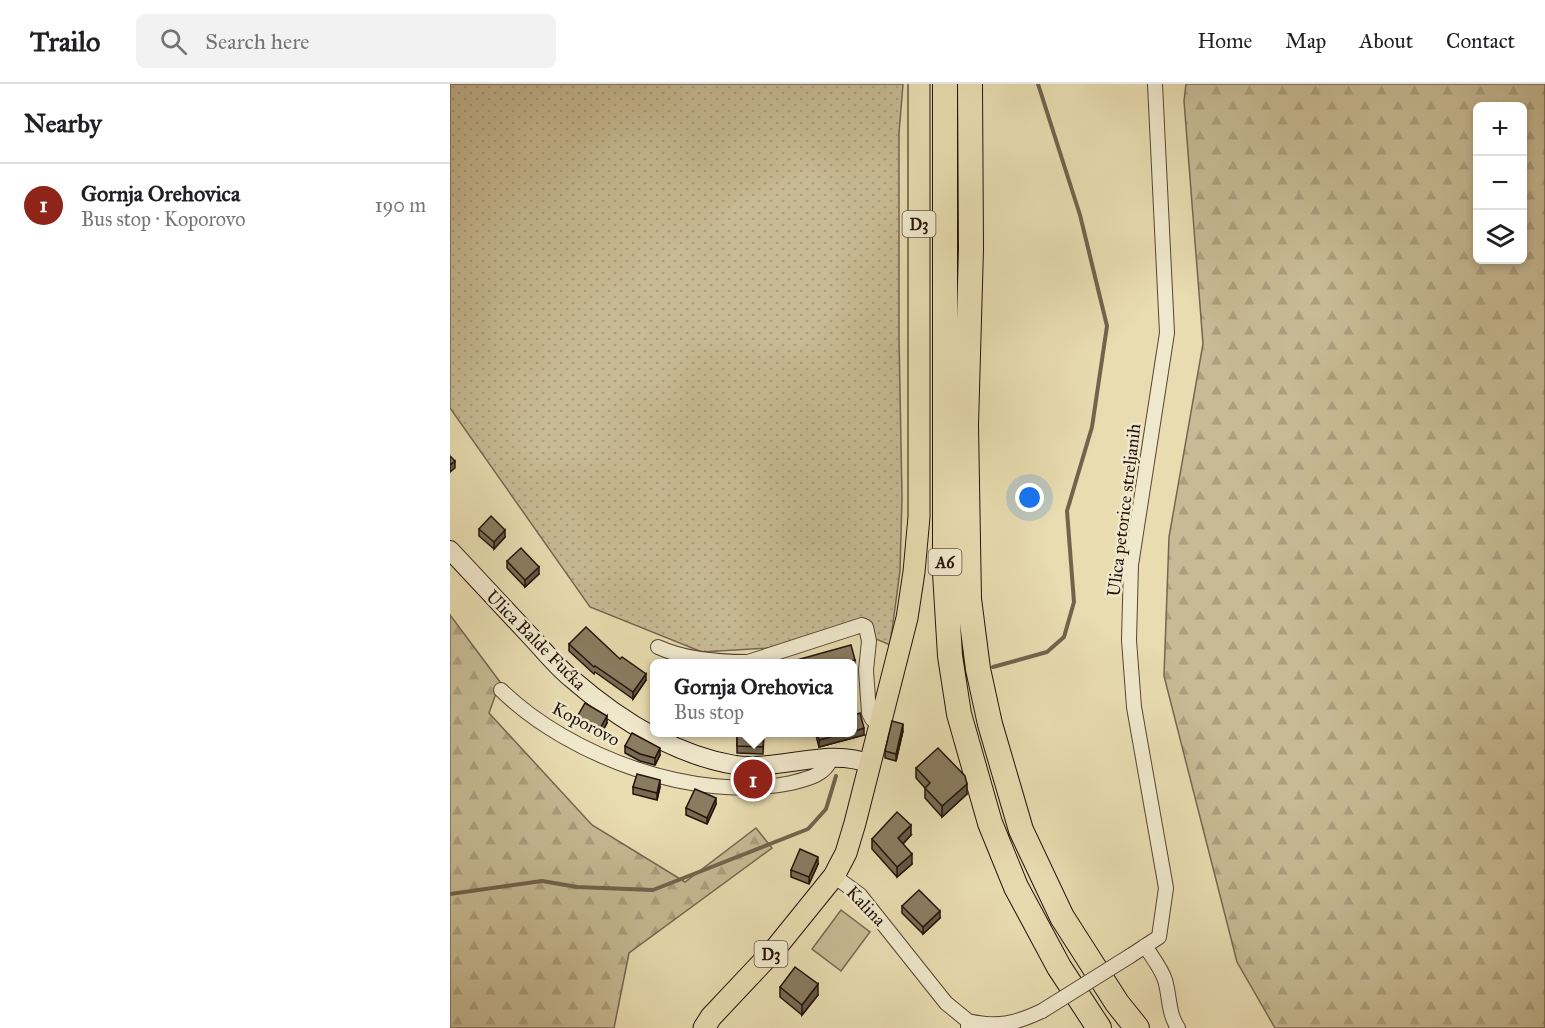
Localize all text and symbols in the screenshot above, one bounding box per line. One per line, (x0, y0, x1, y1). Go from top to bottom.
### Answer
search box (136, 14, 556, 68)
text: Trailo (30, 24, 100, 59)
icon: search (157, 25, 190, 58)
text: Search here (205, 28, 309, 55)
text: Home (1197, 28, 1252, 54)
text: Map (1285, 28, 1326, 54)
text: About (1359, 28, 1413, 54)
text: Contact (1446, 28, 1515, 54)
map controls (1473, 102, 1527, 264)
button: + (1473, 102, 1527, 156)
text: Nearby (24, 107, 102, 139)
button: − (1473, 156, 1527, 210)
text: Gornja Orehovica (81, 180, 240, 207)
text: 1 (40, 193, 47, 217)
text: 190 m (375, 193, 426, 217)
text: Bus stop · Koporovo (81, 207, 246, 231)
button: layers (1473, 210, 1527, 264)
road number: D3 (902, 211, 936, 237)
street label: Ulica petorice streljanih (1102, 422, 1146, 598)
your location (1015, 483, 1044, 512)
road number: A6 (928, 549, 962, 575)
street label: Ulica Balde Fućka (481, 585, 591, 695)
popup (650, 659, 857, 737)
text: Gornja Orehovica (674, 673, 833, 700)
street label: Koporovo (548, 697, 624, 751)
text: Bus stop (674, 700, 744, 724)
pin: 1 (734, 756, 772, 802)
street label: Kalina (842, 881, 891, 931)
road number: D3 (754, 941, 788, 967)

